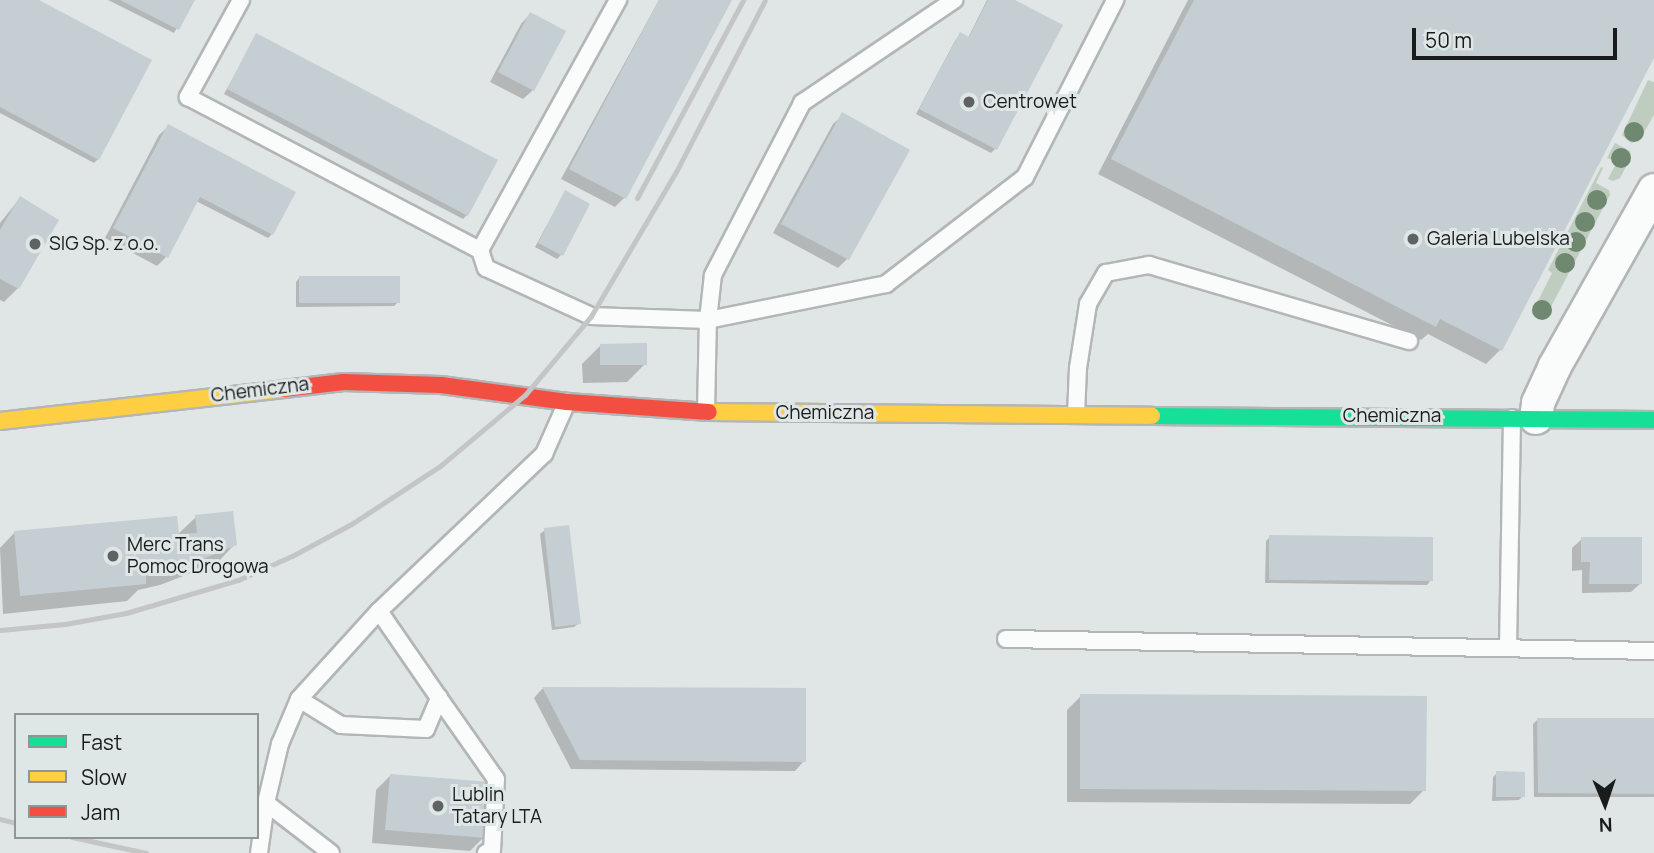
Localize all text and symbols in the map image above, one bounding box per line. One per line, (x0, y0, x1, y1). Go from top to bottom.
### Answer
scale bar (1416, 14, 1621, 58)
text: 50 m (1425, 26, 1472, 54)
place label: Centrowet (983, 91, 1077, 113)
marker: Centrowet (961, 94, 977, 110)
place label: Galeria Lubelska (1427, 228, 1570, 250)
marker: Galeria Lubelska (1405, 231, 1421, 247)
place label: SIG Sp. z o.o. (49, 233, 159, 255)
marker: SIG Sp. z o.o. (27, 236, 43, 252)
street label: Chemiczna (210, 373, 310, 407)
street label: Chemiczna (776, 402, 874, 424)
street label: Chemiczna (1343, 405, 1441, 427)
place label: Merc Trans Pomoc Drogowa (127, 534, 269, 578)
marker: Merc Trans Pomoc Drogowa (105, 548, 121, 564)
legend (14, 713, 259, 839)
text: Fast (81, 728, 122, 756)
text: Slow (81, 763, 127, 791)
north arrow (1570, 769, 1640, 839)
place label: Lublin Tatary LTA (452, 784, 542, 828)
text: Jam (81, 798, 120, 826)
marker: Lublin Tatary LTA (430, 798, 446, 814)
text: N (1598, 812, 1613, 838)

